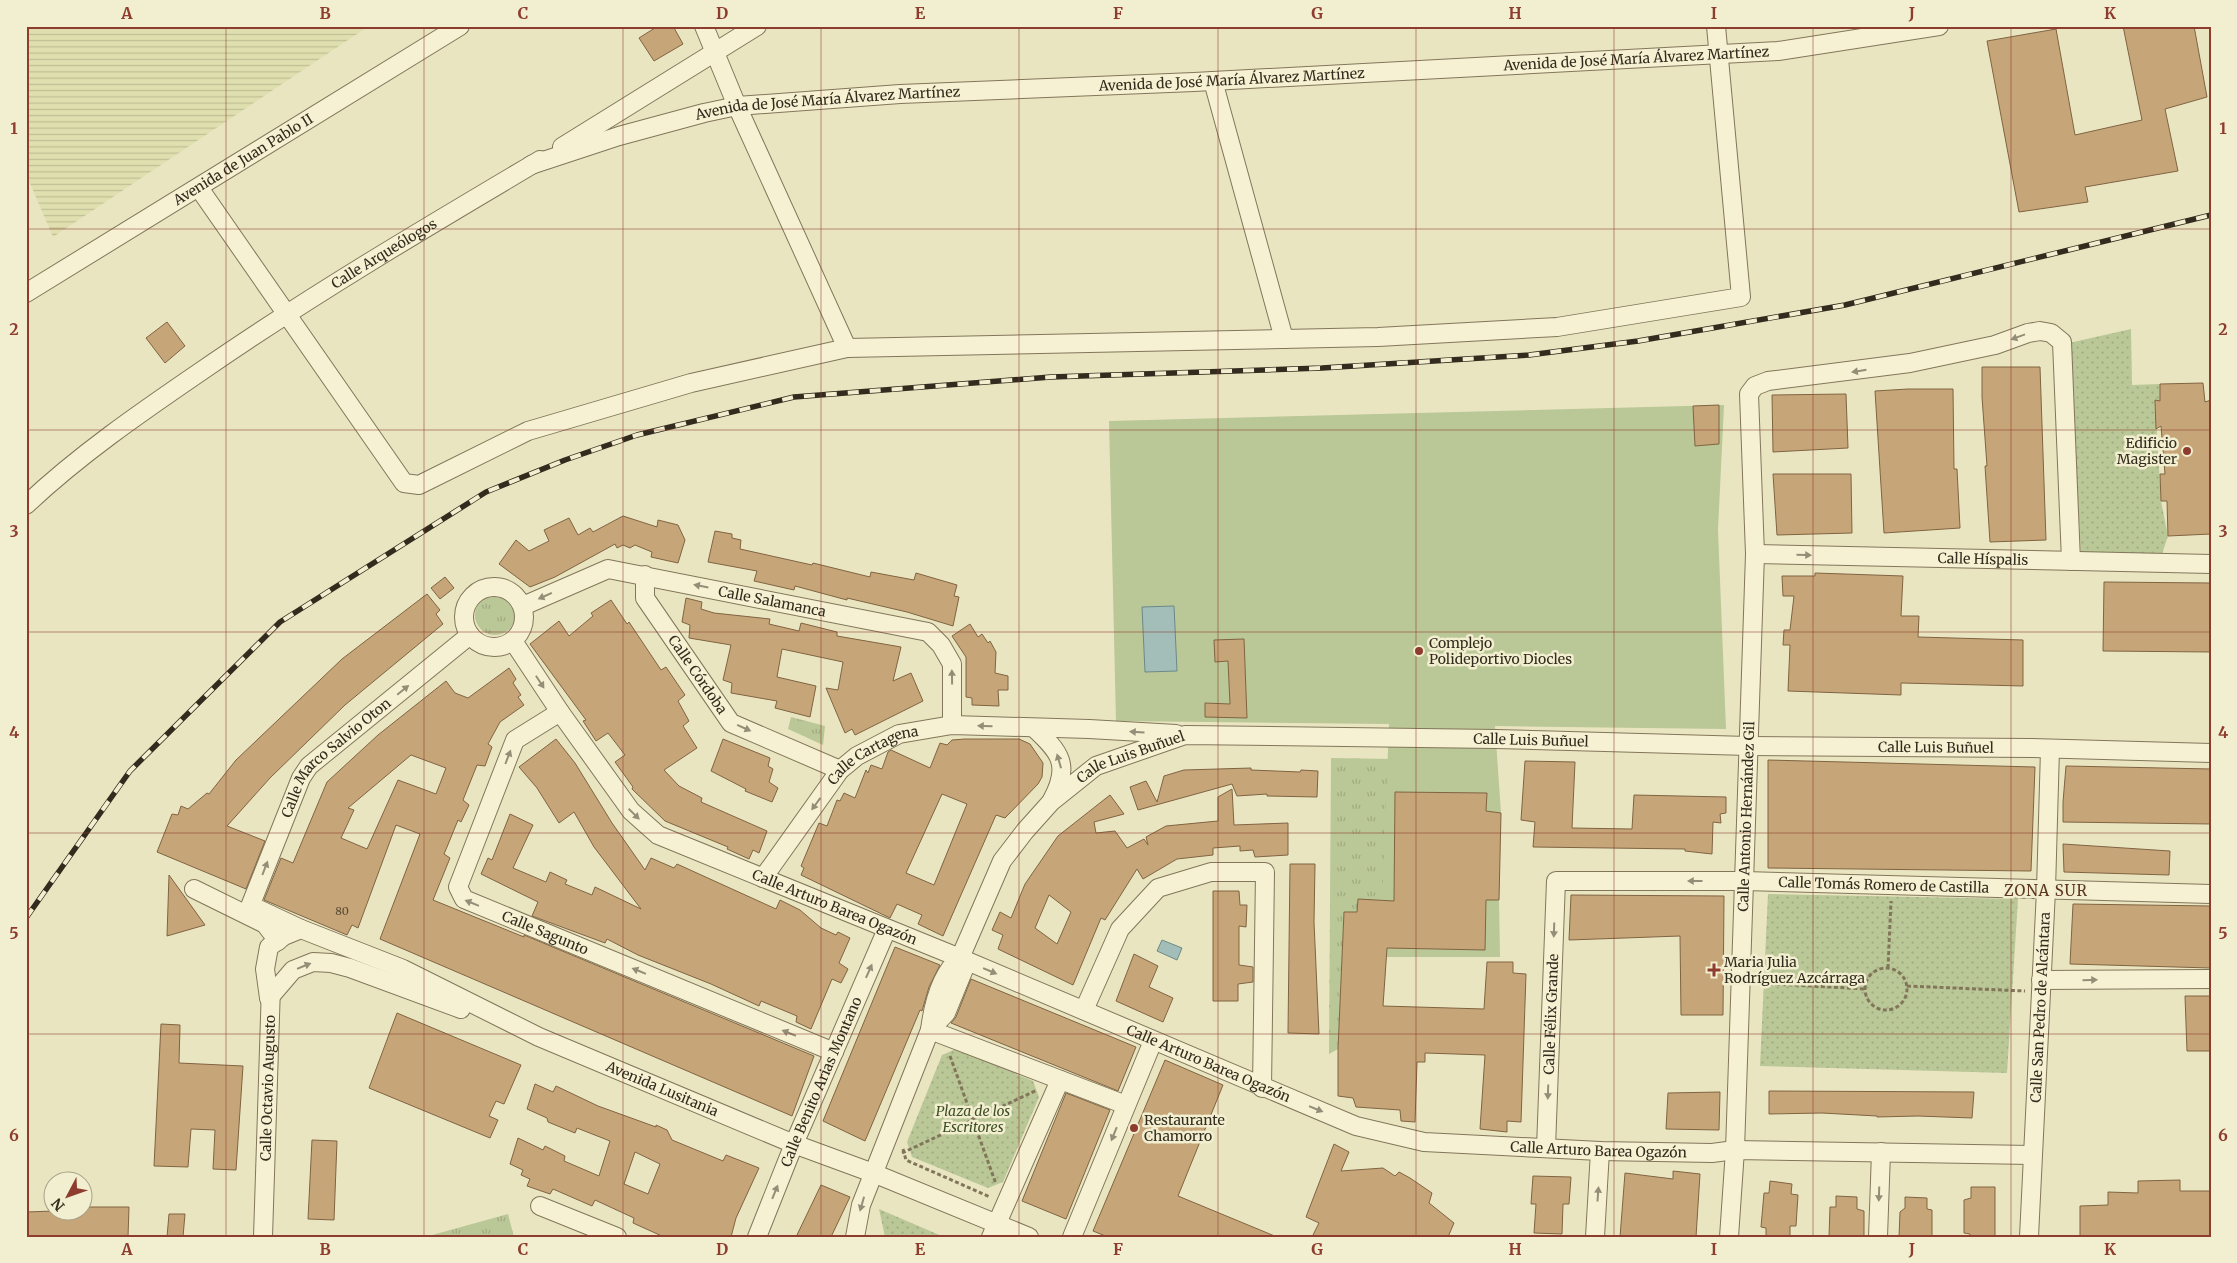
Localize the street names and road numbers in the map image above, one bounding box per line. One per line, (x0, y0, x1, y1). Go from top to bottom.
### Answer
street label: Avenida de José María Álvarez Martínez (1502, 42, 1770, 75)
street label: Avenida de José María Álvarez Martínez (1098, 64, 1366, 95)
street label: Avenida de José María Álvarez Martínez (692, 83, 961, 124)
street label: Avenida de Juan Pablo II (169, 110, 316, 210)
street label: Calle Arqueólogos (328, 214, 440, 293)
street label: Calle Híspalis (1937, 549, 2029, 569)
street label: Calle Salamanca (717, 582, 828, 621)
street label: Calle Córdoba (664, 632, 731, 718)
street label: Calle Marco Salvio Oton (277, 694, 394, 820)
street label: Calle Antonio Hernández Gil (1734, 720, 1758, 912)
street label: Calle Cartagena (823, 722, 920, 788)
street label: Calle Luis Buñuel (1073, 727, 1188, 787)
street label: Calle Luis Buñuel (1473, 730, 1590, 751)
street label: Calle Luis Buñuel (1878, 738, 1994, 757)
street label: Calle Arturo Barea Ogazón (750, 865, 920, 949)
street label: Calle Tomás Romero de Castilla (1778, 873, 1990, 897)
street label: Calle Sagunto (499, 907, 591, 958)
street label: Calle San Pedro de Alcántara (2027, 911, 2054, 1103)
street label: Calle Félix Grande (1540, 953, 1562, 1075)
street label: Calle Benito Arias Montano (777, 994, 866, 1170)
street label: Calle Octavio Augusto (256, 1015, 279, 1161)
street label: Calle Arturo Barea Ogazón (1124, 1021, 1293, 1106)
street label: Avenida Lusitania (603, 1057, 722, 1120)
street label: Calle Arturo Barea Ogazón (1510, 1137, 1687, 1162)

